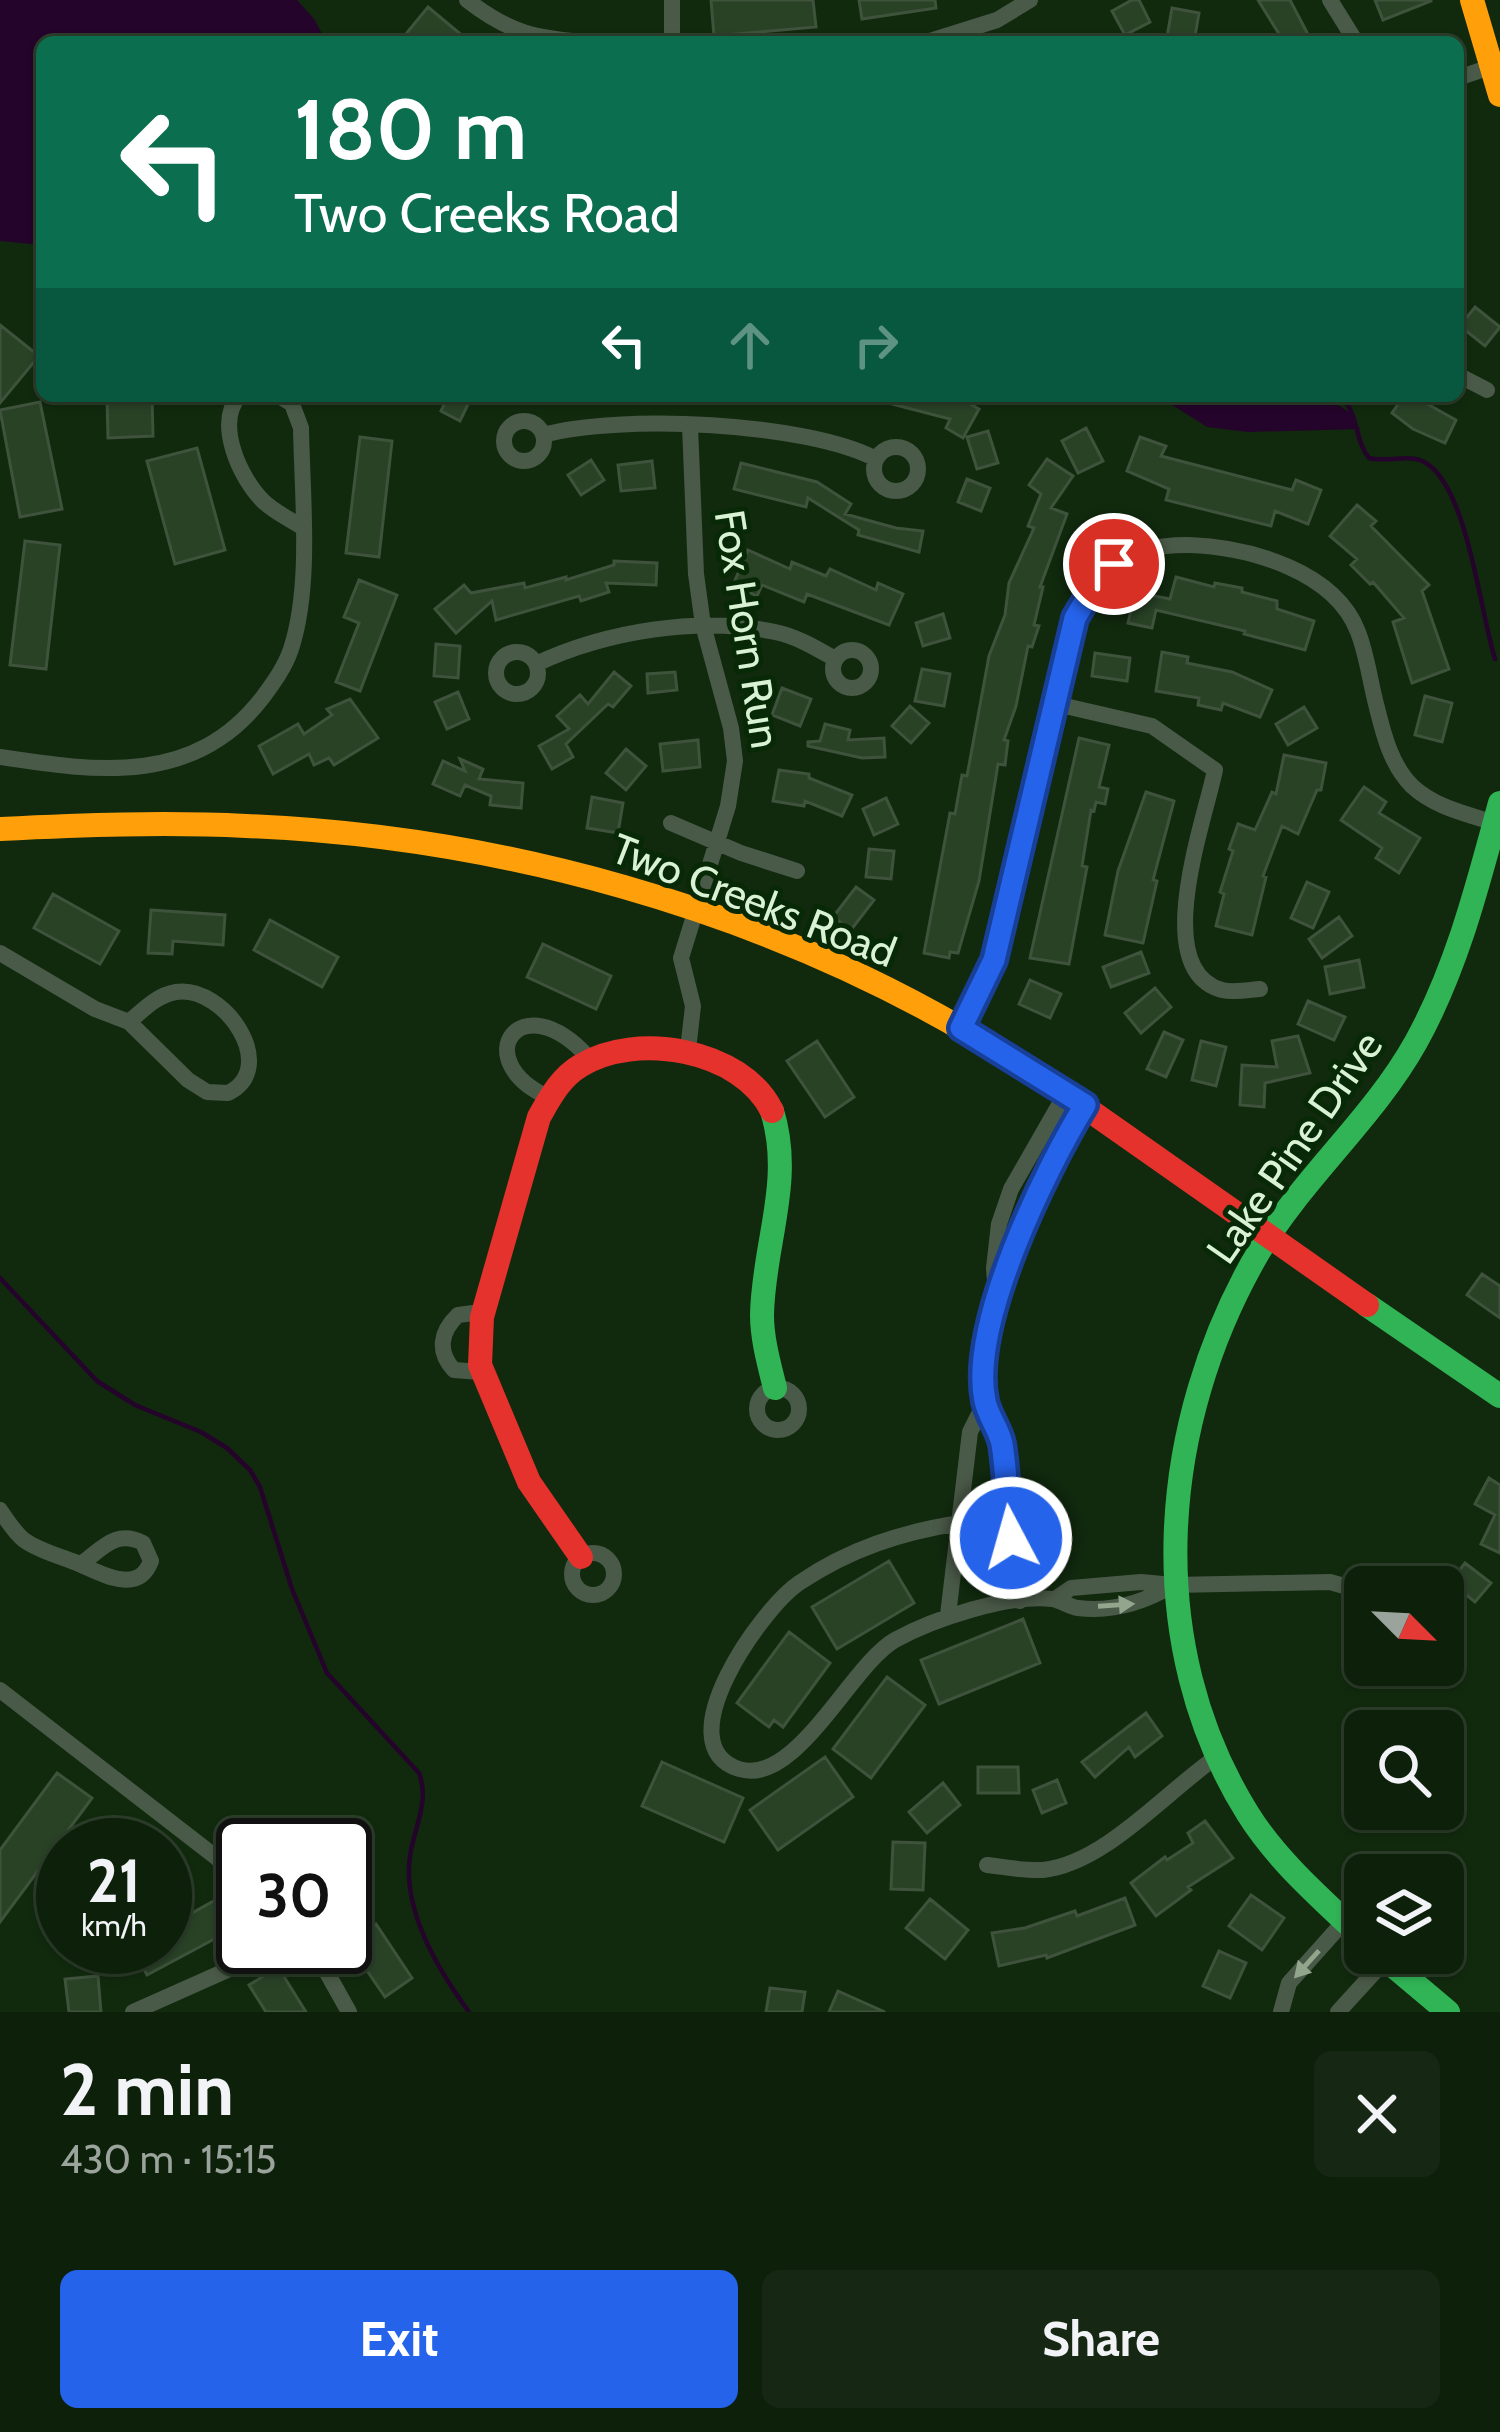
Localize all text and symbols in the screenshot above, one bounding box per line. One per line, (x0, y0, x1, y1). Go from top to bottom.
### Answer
text: 180 m (294, 78, 527, 180)
icon: left (96, 84, 252, 240)
text: Two Creeks Road (294, 180, 680, 246)
icon: left (591, 312, 657, 378)
icon: ahead (717, 312, 783, 378)
icon: right (843, 312, 909, 378)
street label: Fox Horn Run (704, 506, 792, 752)
pin (1063, 513, 1165, 615)
icon: arrive (1081, 531, 1147, 597)
street label: Two Creeks Road (605, 822, 903, 978)
street label: Lake Pine Drive (1195, 1021, 1393, 1273)
position arrow (948, 1475, 1074, 1601)
north arrow (1344, 1566, 1464, 1686)
map controls (1344, 1566, 1464, 1974)
one-way arrow (1097, 1595, 1135, 1614)
button: search (1344, 1710, 1464, 1830)
speed limit sign: 30 (216, 1818, 372, 1974)
text: 21 (87, 1844, 141, 1917)
button: layers (1344, 1854, 1464, 1974)
text: km/h (81, 1907, 147, 1944)
one-way arrow (1294, 1949, 1321, 1978)
text: 2 min (60, 2046, 234, 2133)
button: close (1314, 2051, 1440, 2177)
text: 430 m · 15:15 (60, 2135, 276, 2183)
button: Exit (60, 2270, 738, 2408)
button: Share (762, 2270, 1440, 2408)

